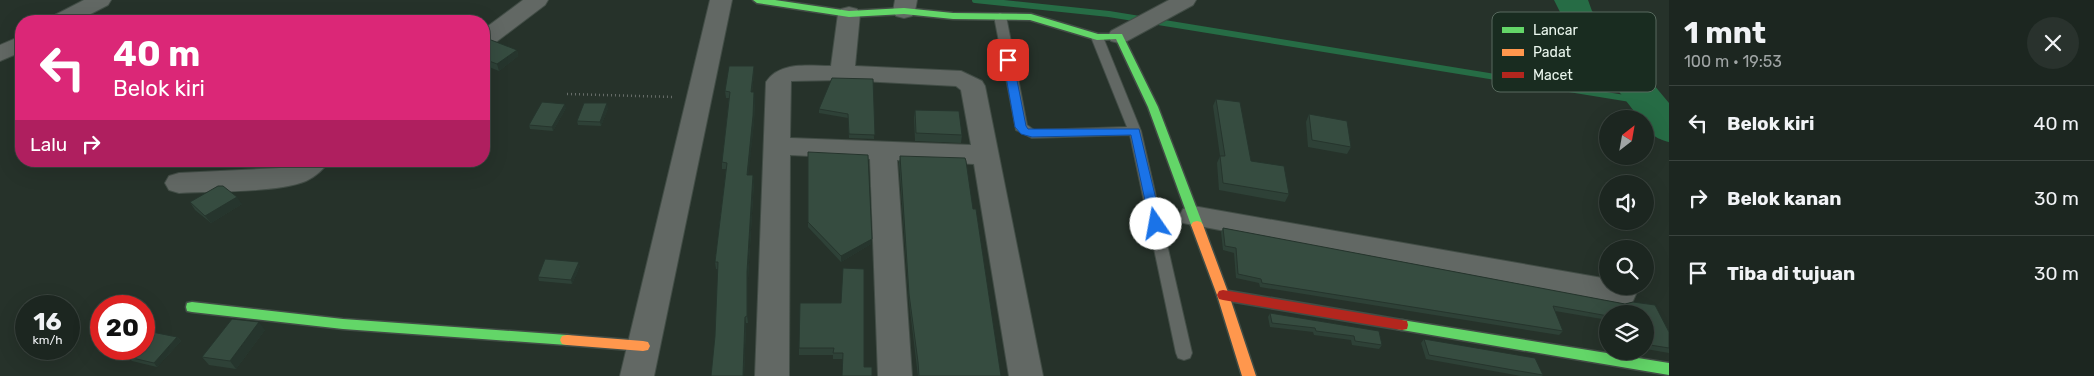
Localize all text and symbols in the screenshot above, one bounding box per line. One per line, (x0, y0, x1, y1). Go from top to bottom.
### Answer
legend (1492, 12, 1656, 92)
text: 1 mnt (1684, 15, 1766, 51)
button: close (2027, 17, 2079, 69)
text: Lancar (1533, 22, 1579, 39)
text: 40 m (113, 33, 200, 75)
icon: left (30, 35, 95, 100)
pin (987, 39, 1029, 81)
text: Padat (1533, 44, 1572, 61)
icon: arrive (994, 46, 1022, 74)
text: 100 m · 19:53 (1684, 52, 1782, 71)
text: Macet (1533, 67, 1573, 84)
text: Belok kiri (113, 75, 205, 102)
icon: left (1684, 109, 1712, 137)
north arrow (1599, 110, 1654, 165)
map controls (1599, 110, 1654, 360)
text: Belok kiri (1727, 112, 1814, 135)
text: 40 m (2034, 112, 2079, 135)
icon: right (77, 130, 105, 158)
text: Lalu (30, 133, 67, 156)
button: sound (1599, 175, 1654, 230)
icon: right (1684, 184, 1712, 212)
text: Belok kanan (1727, 187, 1842, 210)
text: 30 m (2034, 187, 2079, 210)
position arrow (1129, 197, 1181, 249)
button: search (1599, 240, 1654, 295)
icon: arrive (1684, 259, 1712, 287)
text: Tiba di tujuan (1727, 262, 1855, 285)
text: 30 m (2034, 262, 2079, 285)
speed limit sign: 20 (90, 295, 155, 360)
button: layers (1599, 305, 1654, 360)
text: 16 (33, 307, 62, 336)
text: km/h (33, 333, 62, 347)

